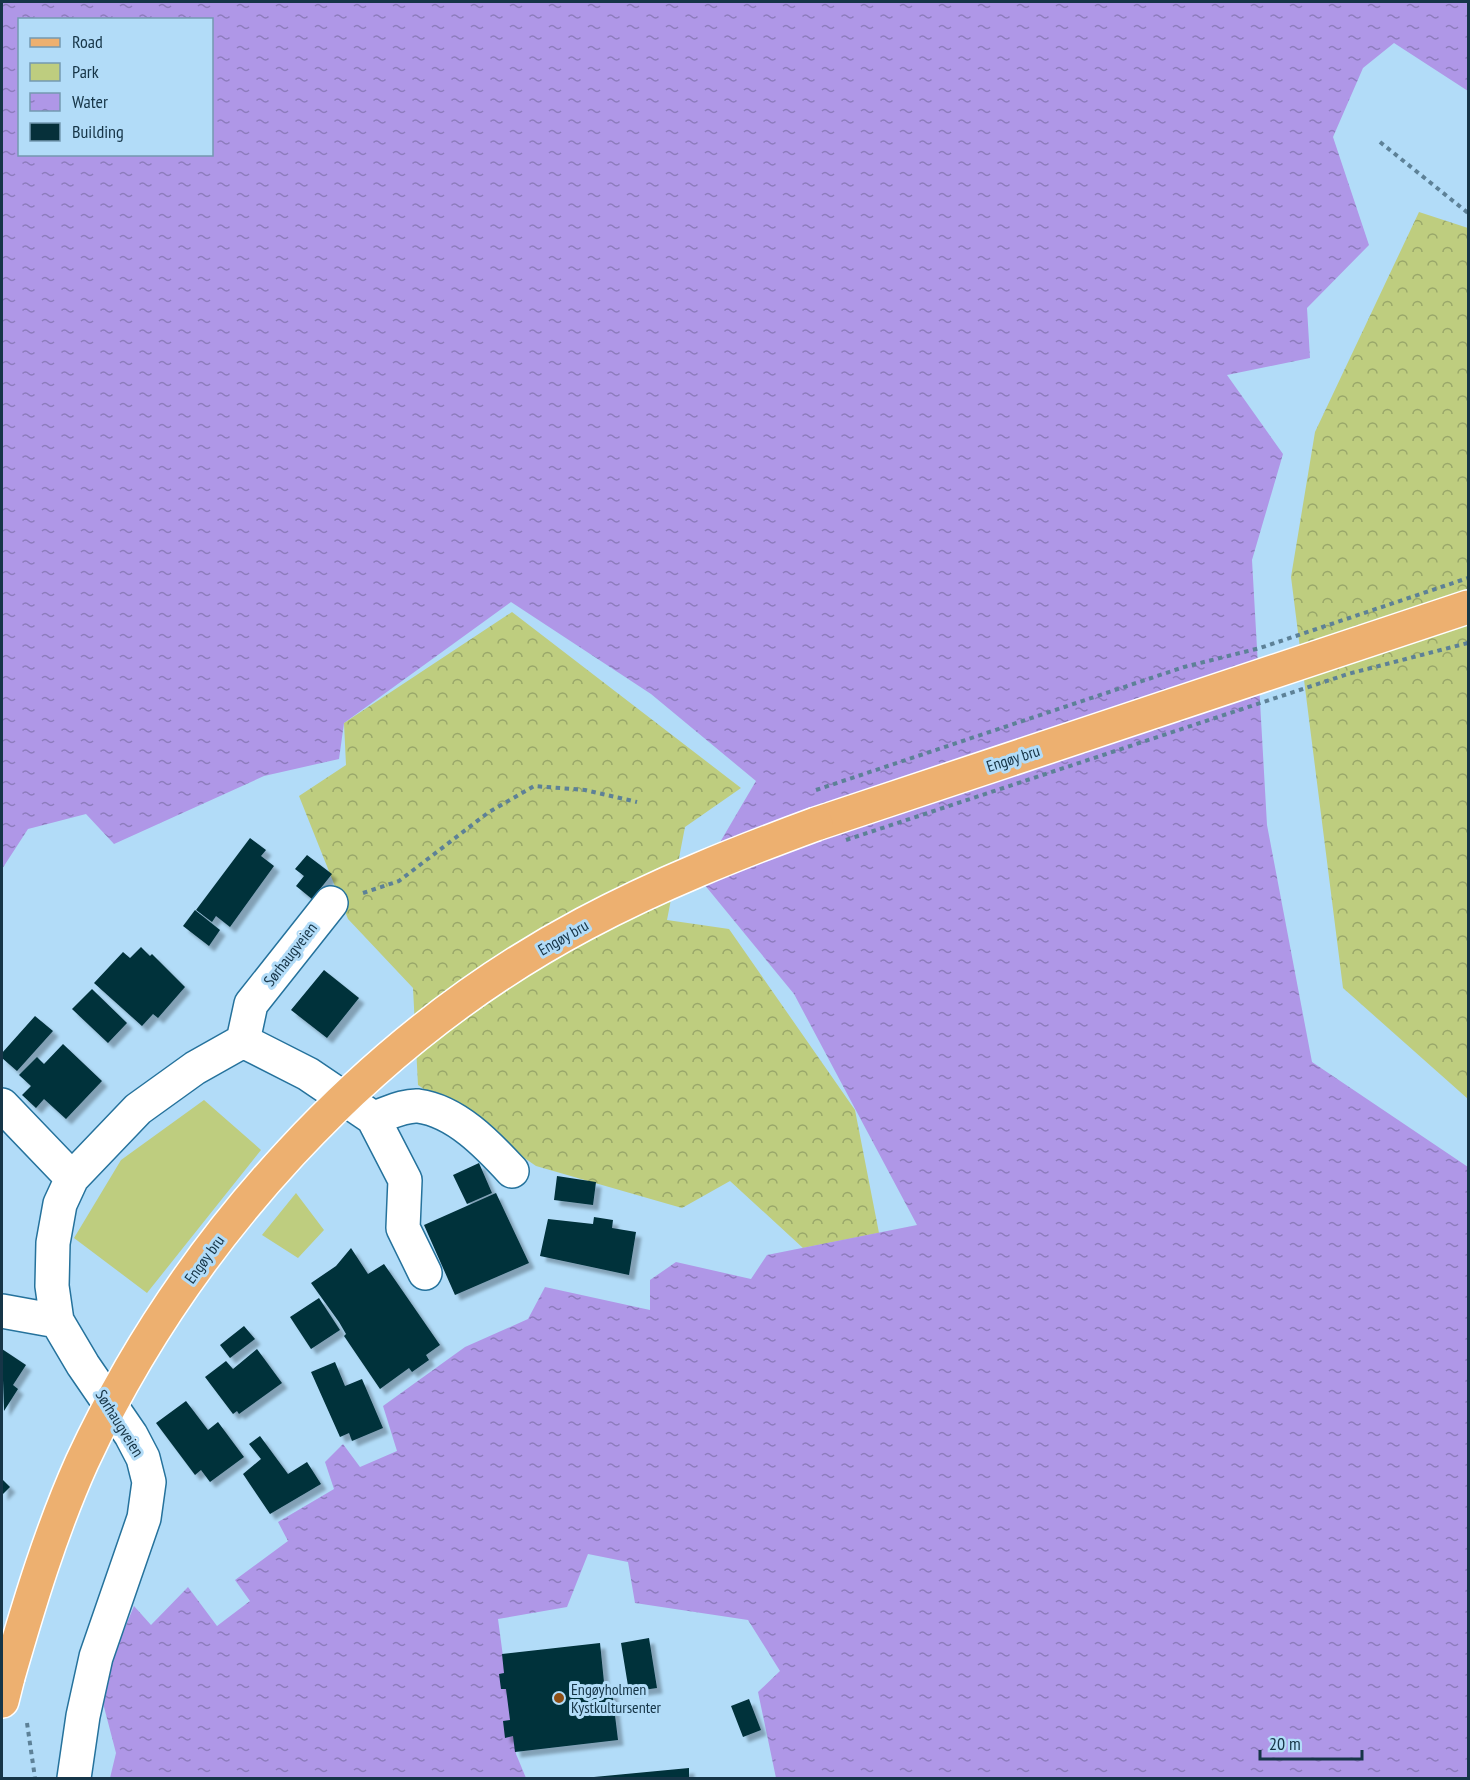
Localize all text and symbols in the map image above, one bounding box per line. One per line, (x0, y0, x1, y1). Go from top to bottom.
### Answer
legend (18, 18, 213, 156)
text: Road (72, 30, 103, 53)
text: Park (72, 60, 99, 83)
text: Water (72, 90, 108, 113)
text: Building (72, 120, 124, 143)
street label: Engøy bru (984, 740, 1042, 776)
street label: Engøy bru (534, 915, 592, 959)
street label: Sørhaugveien (259, 918, 321, 990)
street label: Engøy bru (180, 1231, 228, 1287)
street label: Sørhaugveien (92, 1386, 148, 1460)
place label: Engøyholmen Kystkultursenter (571, 1679, 662, 1717)
marker: Engøyholmen Kystkultursenter (552, 1691, 566, 1705)
scale bar (1260, 1723, 1362, 1761)
text: 20 m (1269, 1732, 1301, 1755)

